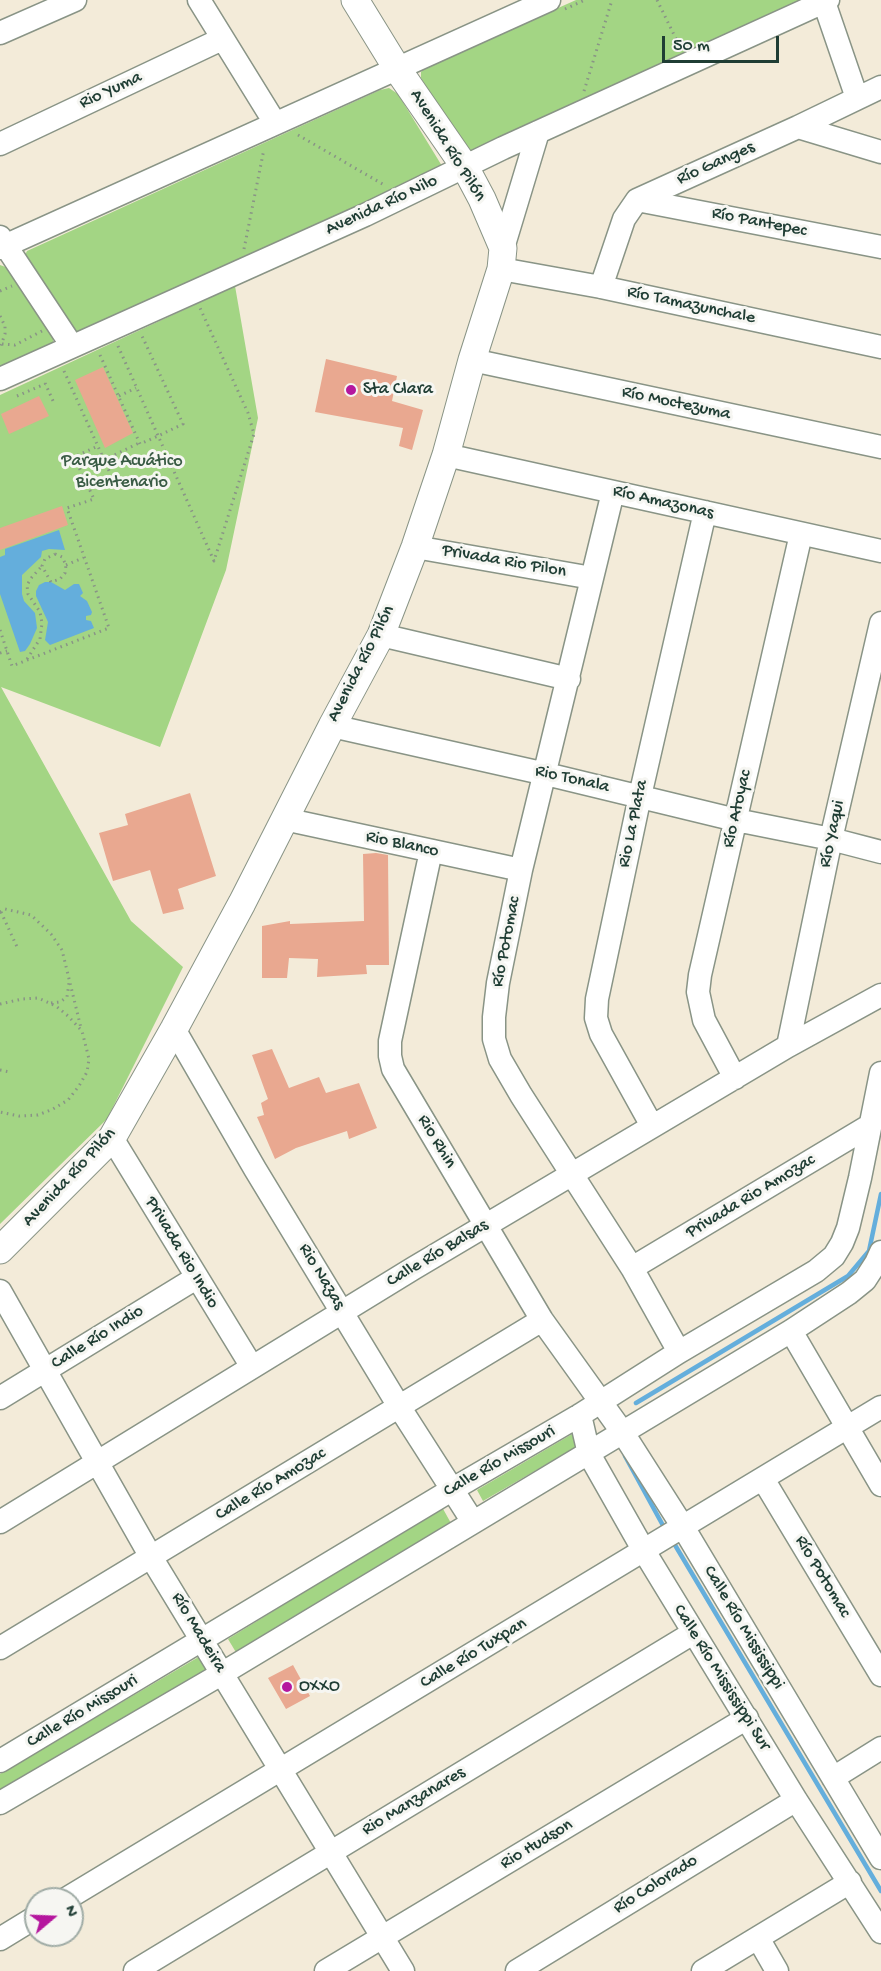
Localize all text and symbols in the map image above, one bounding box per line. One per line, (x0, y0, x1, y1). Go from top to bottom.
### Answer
scale bar (665, 24, 782, 62)
text: 50 m (673, 36, 710, 57)
street label: Rio Yuma (76, 67, 146, 115)
street label: Avenida Río Pilón (404, 86, 490, 206)
street label: Río Ganges (674, 137, 758, 191)
street label: Avenida Río Nilo (323, 171, 441, 241)
street label: Río Pantepec (710, 203, 808, 243)
street label: Río Tamazunchale (625, 282, 757, 330)
place label: Sta Clara (363, 379, 433, 401)
street label: Río Moctezuma (620, 382, 732, 426)
marker: Sta Clara (344, 383, 358, 397)
park label: Parque Acuático Bicentenario (62, 451, 182, 494)
street label: Río Amazonas (610, 481, 716, 525)
street label: Privada Rio Pilon (440, 540, 568, 584)
street label: Avenida Río Pilón (323, 602, 401, 726)
street label: Rio Tonala (533, 761, 611, 799)
street label: Río Atoyac (719, 768, 757, 850)
street label: Rio La Plata (614, 778, 654, 870)
street label: Río Yaqui (815, 798, 851, 870)
street label: Rio Blanco (364, 827, 440, 863)
street label: Río Potomac (488, 895, 526, 989)
street label: Rio Rhin (412, 1111, 460, 1173)
street label: Avenida Río Pilón (19, 1124, 121, 1232)
street label: Privada Rio Amozac (683, 1150, 819, 1244)
street label: Privada Rio Indio (139, 1193, 223, 1313)
street label: Calle Río Balsas (383, 1215, 493, 1293)
street label: Rio Nazas (293, 1240, 349, 1314)
street label: Calle Río Indio (48, 1301, 148, 1375)
street label: Calle Río Missouri (440, 1421, 560, 1503)
street label: Calle Río Amozac (212, 1444, 330, 1526)
street label: Río Potomac (789, 1532, 855, 1622)
street label: Calle Río Mississippi (698, 1562, 788, 1694)
street label: Río Madeira (166, 1589, 230, 1677)
street label: Calle Río Mississippi Sur (667, 1601, 775, 1755)
street label: Calle Río Tuxpan (417, 1614, 531, 1694)
street label: Calle Río Missouri (23, 1670, 143, 1754)
place label: OXXO (299, 1676, 340, 1698)
marker: OXXO (280, 1680, 294, 1694)
street label: Rio Manzanares (358, 1763, 470, 1841)
street label: Rio Hudson (497, 1815, 577, 1875)
street label: Río Colorado (610, 1851, 702, 1919)
north arrow (24, 1887, 84, 1947)
text: N (59, 1904, 80, 1920)

